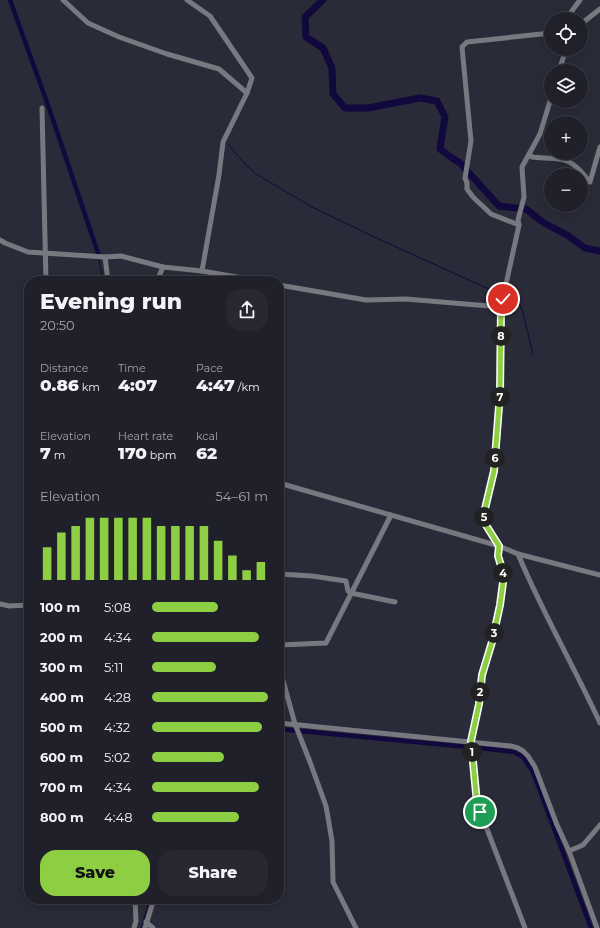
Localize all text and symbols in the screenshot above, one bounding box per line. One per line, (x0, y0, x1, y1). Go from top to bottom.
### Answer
map controls (544, 12, 588, 212)
button: locate (544, 12, 588, 56)
button: layers (544, 64, 588, 108)
button: + (544, 116, 588, 160)
button: − (544, 168, 588, 212)
pin (486, 282, 520, 316)
text: Evening run (40, 288, 182, 315)
icon: check (492, 288, 514, 310)
button: share (226, 289, 268, 331)
text: 20:50 (40, 317, 75, 333)
pin: 8 (491, 326, 511, 346)
text: 8 (497, 329, 505, 343)
text: Distance (40, 361, 88, 375)
text: Time (118, 361, 146, 375)
text: Pace (196, 361, 223, 375)
text: 0.86 (40, 375, 79, 395)
text: 4:07 (118, 375, 157, 395)
text: 4:47 (196, 375, 235, 395)
text: km (79, 380, 100, 394)
text: /km (235, 380, 260, 394)
pin: 7 (490, 387, 510, 407)
text: 7 (497, 390, 503, 404)
text: Elevation (40, 429, 91, 443)
text: Heart rate (118, 429, 173, 443)
text: kcal (196, 429, 218, 443)
text: 7 (40, 443, 51, 463)
text: 170 (118, 443, 147, 463)
text: 62 (196, 443, 217, 463)
text: m (51, 448, 65, 462)
text: bpm (147, 448, 176, 462)
pin: 6 (485, 448, 505, 468)
text: 6 (491, 451, 499, 465)
text: Elevation (40, 488, 100, 504)
text: 54–61 m (216, 488, 268, 504)
pin: 5 (474, 507, 494, 527)
text: 5 (481, 510, 487, 524)
pin: 4 (493, 563, 513, 583)
text: 4 (499, 566, 507, 580)
text: 100 m (40, 599, 80, 615)
text: 5:08 (104, 599, 131, 615)
pin: 3 (484, 623, 504, 643)
text: 3 (491, 626, 497, 640)
text: 200 m (40, 629, 83, 645)
text: 4:34 (104, 629, 131, 645)
text: 300 m (40, 659, 83, 675)
text: 5:11 (104, 659, 124, 675)
pin: 2 (470, 682, 490, 702)
text: 2 (477, 685, 483, 699)
text: 400 m (40, 689, 84, 705)
text: 4:28 (104, 689, 131, 705)
text: 500 m (40, 719, 83, 735)
text: 4:32 (104, 719, 130, 735)
pin: 1 (462, 742, 482, 762)
text: 1 (470, 745, 474, 759)
text: 600 m (40, 749, 83, 765)
text: 5:02 (104, 749, 130, 765)
text: 700 m (40, 779, 83, 795)
text: 4:34 (104, 779, 131, 795)
pin (463, 795, 497, 829)
icon: arrive (469, 801, 491, 823)
text: 800 m (40, 809, 84, 825)
text: 4:48 (104, 809, 132, 825)
button: Save (40, 850, 150, 896)
button: Share (158, 850, 268, 896)

